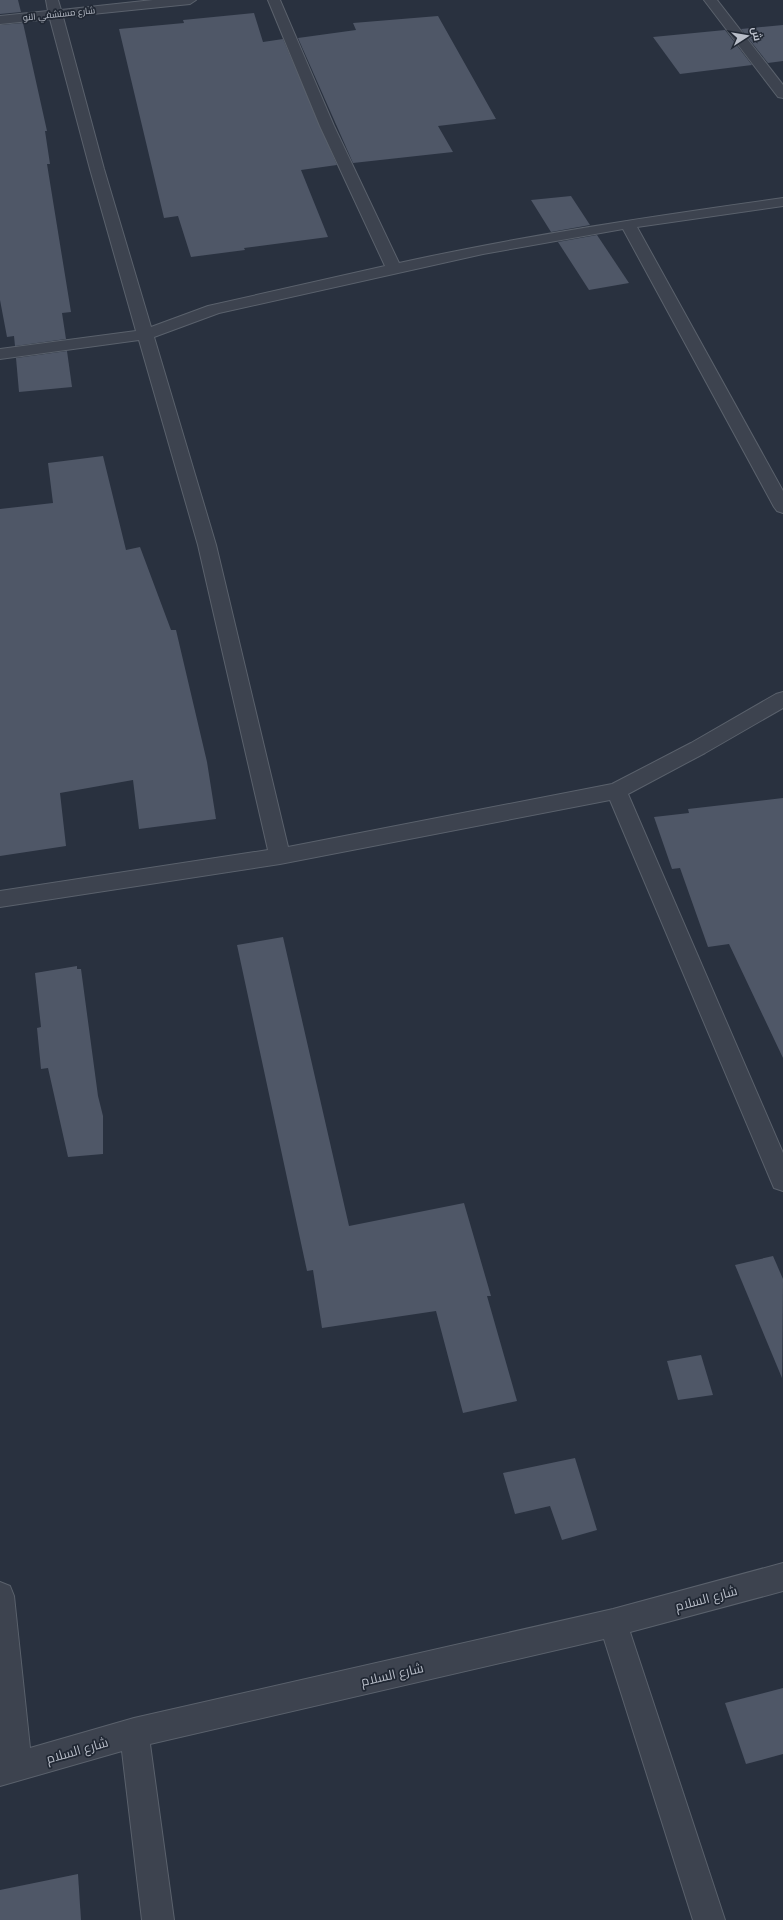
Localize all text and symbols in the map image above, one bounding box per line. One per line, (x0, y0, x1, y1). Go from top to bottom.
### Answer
street label: شارع مستشفي النو (22, 4, 96, 25)
north arrow (727, 16, 767, 56)
text: ش (748, 26, 765, 42)
street label: شارع السلام (673, 1582, 739, 1616)
street label: شارع السلام (359, 1659, 425, 1691)
street label: شارع السلام (44, 1734, 110, 1768)

